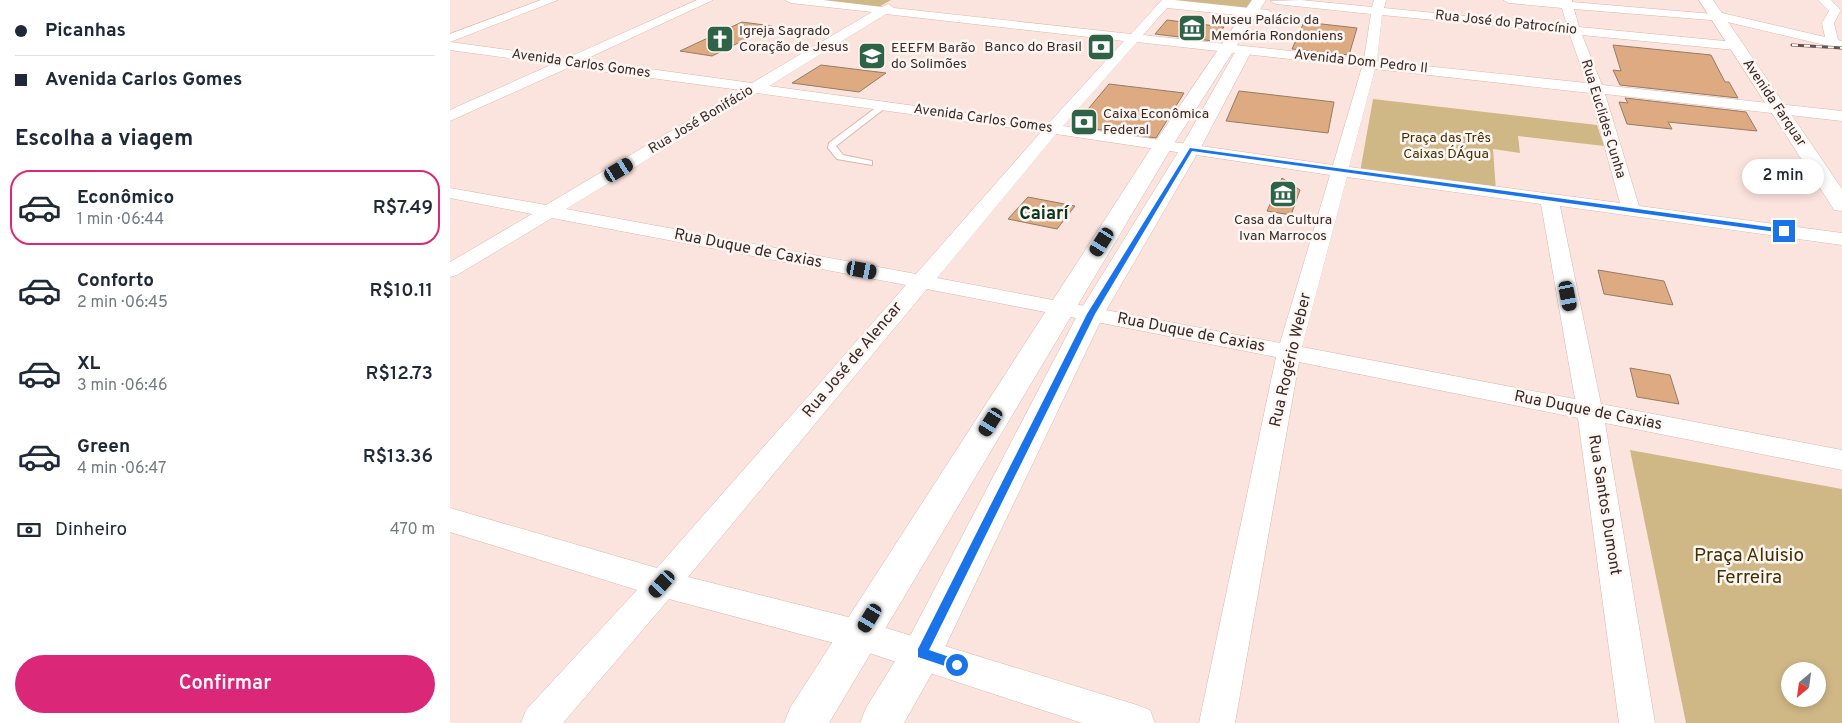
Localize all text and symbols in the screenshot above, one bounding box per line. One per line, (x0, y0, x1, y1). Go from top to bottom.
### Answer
street label: Rua José do Patrocínio (1434, 7, 1578, 39)
place label: Museu Palácio da Memória Rondoniens (1211, 12, 1343, 45)
museum icon: Museu Palácio da Memória Rondoniens (1177, 13, 1207, 43)
text: Picanhas (45, 19, 126, 43)
place label: Igreja Sagrado Coração de Jesus (739, 23, 849, 56)
church icon: Igreja Sagrado Coração de Jesus (705, 24, 735, 54)
bank icon: Banco do Brasil (1086, 32, 1116, 62)
place label: Banco do Brasil (984, 39, 1082, 56)
place label: EEEFM Barão do Solimões (891, 40, 976, 73)
school or university icon: EEEFM Barão do Solimões (857, 41, 887, 71)
street label: Avenida Carlos Gomes (510, 46, 652, 82)
street label: Avenida Dom Pedro II (1293, 47, 1429, 77)
street label: Avenida Farquar (1738, 56, 1810, 150)
street label: Rua Euclides Cunha (1577, 57, 1629, 181)
text: Avenida Carlos Gomes (45, 68, 242, 92)
street label: Rua José Bonifácio (646, 82, 757, 158)
street label: Avenida Carlos Gomes (912, 101, 1054, 137)
place label: Caixa Econômica Federal (1103, 106, 1209, 139)
bank icon: Caixa Econômica Federal (1069, 107, 1099, 137)
text: Escolha a viagem (15, 126, 193, 153)
park label: Praça das Três Caixas D´Água (1401, 130, 1491, 163)
car (602, 156, 635, 184)
callout: 2 min (1743, 158, 1825, 194)
text: 2 min (1762, 166, 1804, 186)
museum icon: Casa da Cultura Ivan Marrocos (1268, 179, 1298, 209)
icon: car (17, 185, 62, 230)
text: Econômico (77, 186, 174, 210)
text: R$7.49 (373, 196, 433, 220)
district label: Caiarí (1019, 203, 1071, 226)
text: 1 min · 06:44 (77, 210, 164, 230)
place label: Casa da Cultura Ivan Marrocos (1234, 212, 1332, 245)
route end (1773, 220, 1795, 242)
street label: Rua Duque de Caxias (672, 225, 824, 273)
car (1087, 225, 1116, 259)
car (845, 260, 878, 280)
icon: car (17, 268, 62, 313)
text: Conforto (77, 269, 154, 293)
text: R$10.11 (369, 279, 433, 303)
car (1557, 280, 1578, 312)
street label: Rua Rogério Weber (1266, 291, 1316, 429)
text: 2 min · 06:45 (77, 293, 168, 313)
street label: Rua José de Alencar (799, 298, 907, 422)
street label: Rua Duque de Caxias (1115, 309, 1267, 357)
icon: car (17, 351, 62, 396)
text: XL (77, 352, 100, 376)
text: R$12.73 (366, 362, 433, 386)
text: 3 min · 06:46 (77, 376, 167, 396)
street label: Rua Duque de Caxias (1512, 387, 1664, 435)
car (976, 405, 1005, 439)
street label: Rua Santos Dumont (1583, 433, 1625, 577)
icon: car (17, 434, 62, 479)
text: Green (77, 435, 130, 459)
text: R$13.36 (363, 445, 433, 469)
text: 4 min · 06:47 (77, 459, 166, 479)
icon: cash (15, 516, 43, 544)
text: Dinheiro (55, 518, 127, 542)
text: 470 m (390, 520, 435, 540)
park label: Praça Aluisio Ferreira (1694, 544, 1804, 590)
car (646, 568, 677, 600)
car (855, 601, 884, 635)
route start (946, 654, 968, 676)
button: Confirmar (15, 655, 435, 713)
north arrow (1781, 662, 1826, 708)
map controls (1781, 662, 1826, 707)

